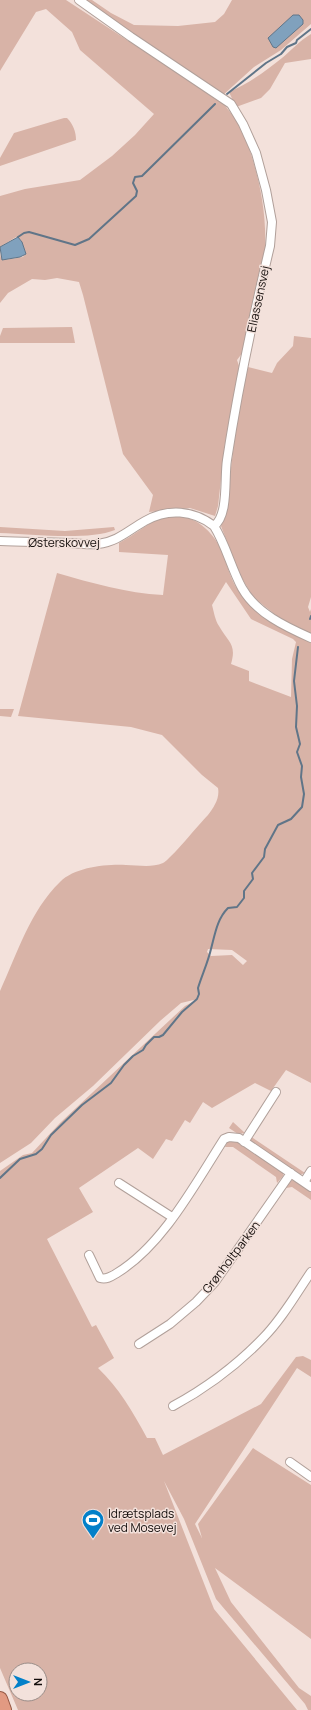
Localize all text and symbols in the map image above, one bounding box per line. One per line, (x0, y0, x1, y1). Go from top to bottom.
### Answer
street label: Eliassensvej (243, 264, 273, 334)
street label: Østerskovvej (28, 534, 100, 551)
street label: Grønholtparken (198, 1217, 264, 1297)
place label: Idrætsplads ved Mosevej (108, 1505, 176, 1536)
sports icon: Idrætsplads ved Mosevej (80, 1507, 106, 1540)
north arrow (8, 1662, 48, 1702)
text: N (31, 1678, 46, 1686)

